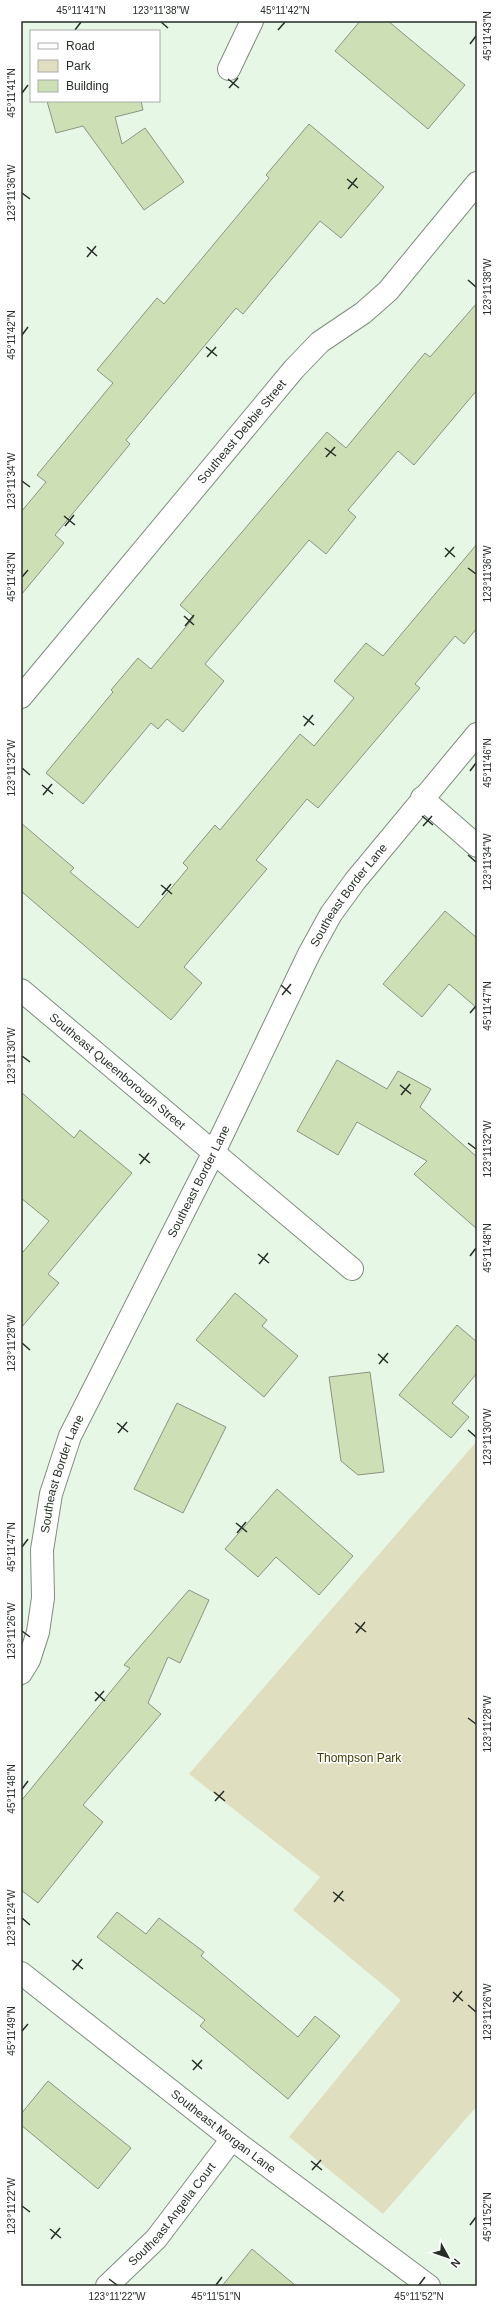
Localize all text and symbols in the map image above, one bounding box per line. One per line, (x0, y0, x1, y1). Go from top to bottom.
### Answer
text: 45°11'41"N (56, 5, 106, 16)
text: 123°11'38"W (132, 5, 190, 16)
text: 45°11'42"N (260, 5, 310, 16)
text: 45°11'43"N (482, 11, 493, 61)
legend (30, 30, 160, 102)
text: Road (66, 39, 95, 53)
text: Park (66, 59, 92, 73)
text: 45°11'41"N (6, 68, 17, 118)
text: Building (66, 79, 109, 93)
text: 123°11'36"W (6, 164, 17, 222)
text: 123°11'38"W (482, 258, 493, 316)
text: 45°11'42"N (6, 310, 17, 360)
street label: Southeast Debbie Street (194, 377, 289, 487)
text: 123°11'34"W (6, 452, 17, 510)
text: 123°11'36"W (482, 545, 493, 603)
text: 45°11'43"N (6, 552, 17, 602)
text: 45°11'46"N (482, 738, 493, 788)
text: 123°11'32"W (6, 739, 17, 797)
text: 123°11'34"W (482, 833, 493, 891)
street label: Southeast Border Lane (307, 840, 390, 949)
text: 45°11'47"N (482, 981, 493, 1031)
street label: Southeast Queenborough Street (47, 1010, 189, 1133)
text: 123°11'30"W (6, 1027, 17, 1085)
text: 123°11'32"W (482, 1120, 493, 1178)
street label: Southeast Border Lane (165, 1123, 233, 1240)
text: 45°11'48"N (482, 1223, 493, 1273)
text: 123°11'28"W (6, 1314, 17, 1372)
text: 123°11'30"W (482, 1408, 493, 1466)
street label: Southeast Border Lane (38, 1412, 87, 1534)
text: 45°11'47"N (6, 1522, 17, 1572)
text: 123°11'26"W (6, 1602, 17, 1660)
text: 123°11'28"W (482, 1695, 493, 1753)
park label: Thompson Park (317, 1751, 402, 1765)
text: 45°11'48"N (6, 1764, 17, 1814)
text: 123°11'24"W (6, 1889, 17, 1947)
text: 123°11'26"W (482, 1983, 493, 2041)
text: 45°11'49"N (6, 2006, 17, 2056)
street label: Southeast Morgan Lane (168, 2087, 279, 2176)
street label: Southeast Angella Court (125, 2159, 219, 2269)
text: 123°11'22"W (6, 2177, 17, 2235)
text: 45°11'52"N (482, 2192, 493, 2242)
north arrow (428, 2237, 468, 2277)
text: N (448, 2257, 463, 2270)
text: 123°11'22"W (88, 2291, 146, 2302)
text: 45°11'51"N (191, 2291, 241, 2302)
text: 45°11'52"N (394, 2291, 444, 2302)

